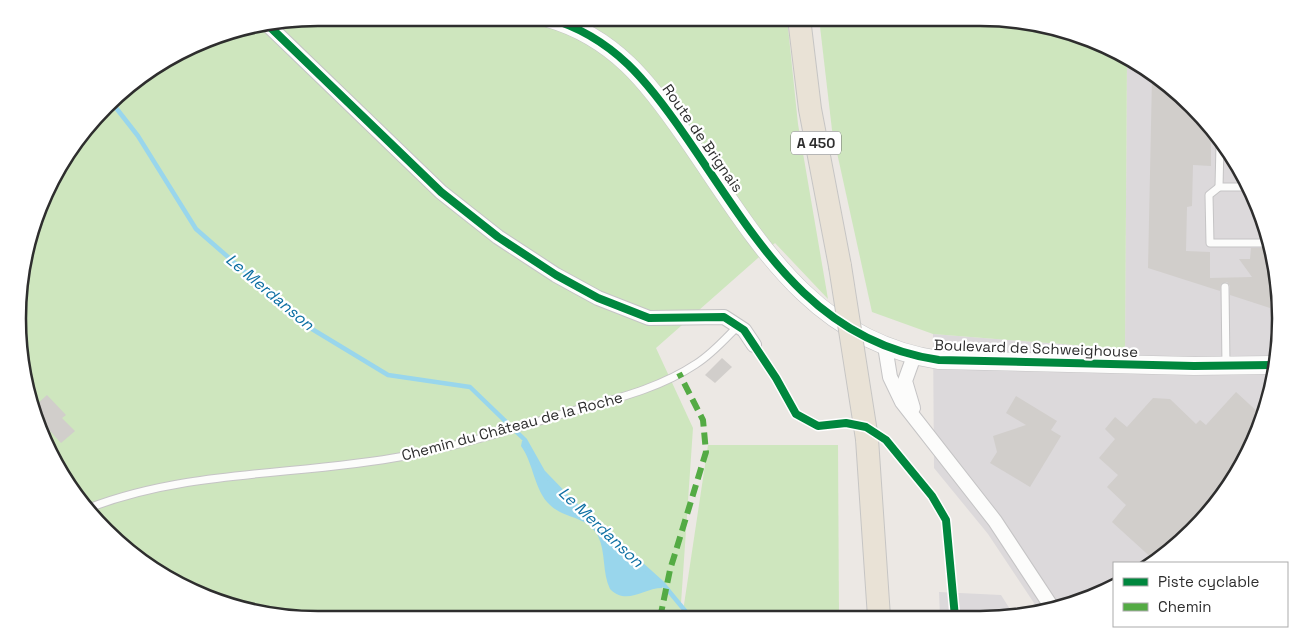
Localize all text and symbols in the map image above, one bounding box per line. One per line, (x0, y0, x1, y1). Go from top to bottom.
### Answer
street label: Route de Brignais (659, 80, 748, 196)
road number: A 450 (791, 132, 841, 154)
water label: Le Merdanson (222, 249, 319, 336)
street label: Boulevard de Schweighouse (934, 335, 1138, 361)
street label: Chemin du Château de la Roche (399, 387, 625, 465)
water label: Le Merdanson (554, 482, 649, 573)
legend (1113, 562, 1288, 627)
text: Piste cyclable (1158, 572, 1260, 591)
text: Chemin (1158, 597, 1211, 616)

